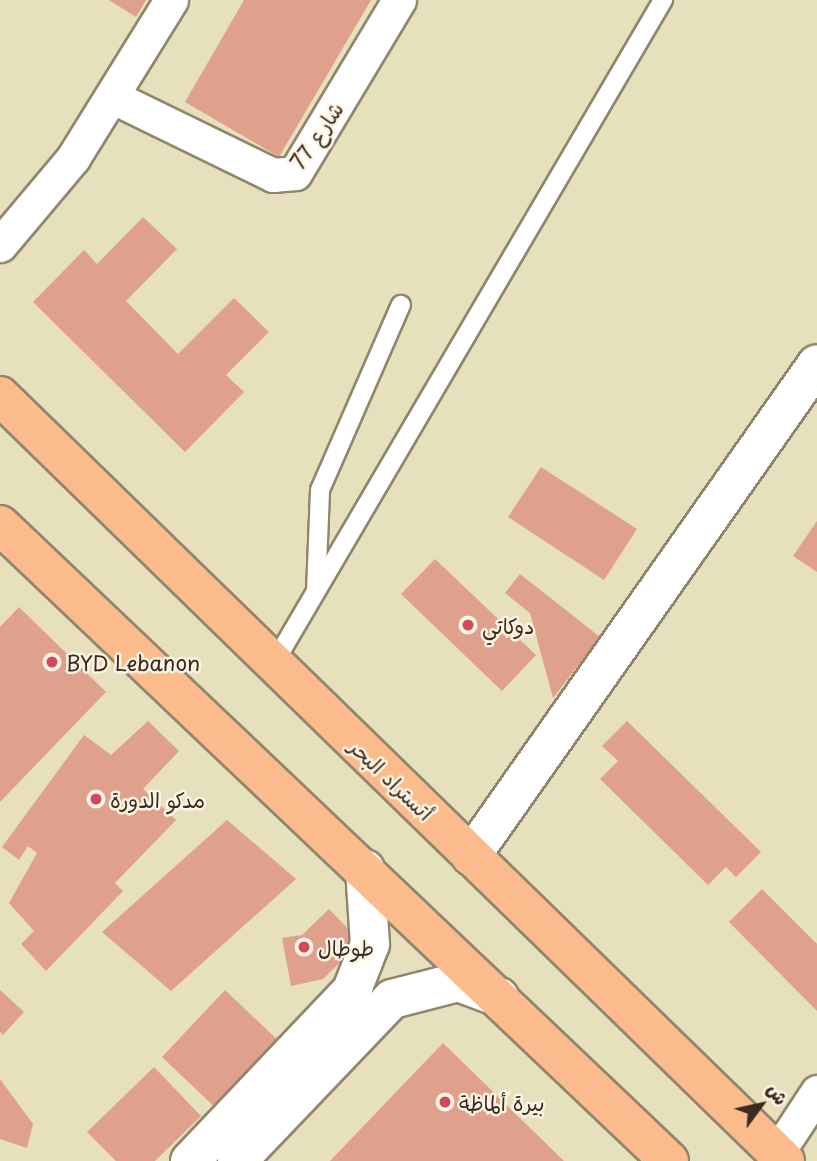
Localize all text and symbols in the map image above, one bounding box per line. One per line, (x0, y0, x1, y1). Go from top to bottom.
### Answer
street label: شارع 77 (284, 97, 348, 173)
place label: دوكاتي (482, 612, 534, 638)
marker: دوكاتي (460, 617, 476, 633)
place label: BYD Lebanon (66, 649, 201, 675)
marker: BYD Lebanon (44, 654, 60, 670)
street label: أتستراد البحر (345, 733, 439, 825)
place label: مدكو الدورة (110, 786, 205, 812)
marker: مدكو الدورة (88, 791, 104, 807)
place label: طوطال (318, 934, 374, 960)
marker: طوطال (296, 939, 312, 955)
north arrow (726, 1070, 796, 1140)
text: ش (761, 1077, 796, 1110)
place label: بيرة ألماظة (459, 1089, 545, 1115)
marker: بيرة ألماظة (437, 1094, 453, 1110)

